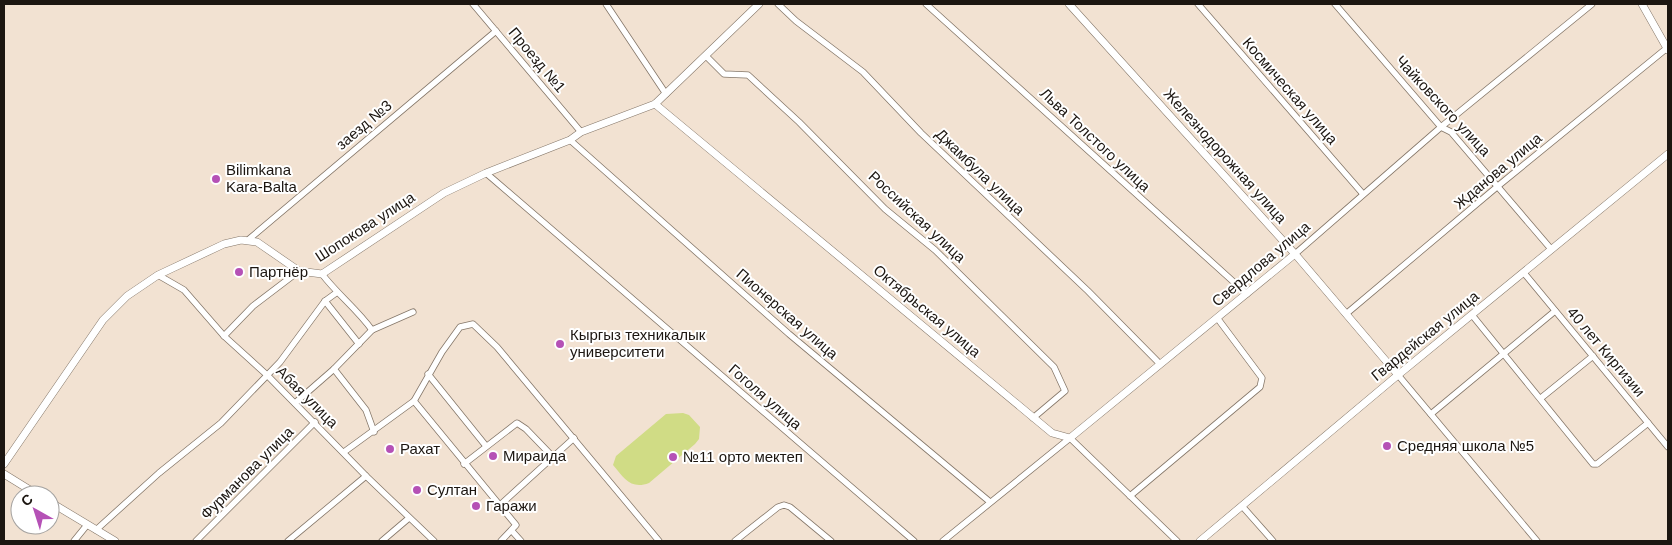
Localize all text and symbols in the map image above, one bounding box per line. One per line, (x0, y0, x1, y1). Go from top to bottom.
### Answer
street label: Проезд №1 (505, 24, 569, 96)
street label: Космическая улица (1239, 34, 1342, 148)
street label: Чайковского улица (1392, 52, 1495, 160)
street label: Льва Толстого улица (1037, 84, 1154, 195)
street label: Железнодорожная улица (1160, 85, 1291, 227)
street label: заезд №3 (332, 97, 395, 153)
street label: Джамбула улица (933, 125, 1029, 219)
street label: Жданова улица (1450, 129, 1545, 212)
place label: Bilimkana Kara-Balta (226, 161, 298, 195)
street label: Российская улица (866, 168, 970, 266)
marker: Bilimkana Kara-Balta (210, 173, 222, 185)
street label: Шопокова улица (312, 188, 418, 265)
street label: Свердлова улица (1208, 217, 1314, 310)
street label: Октябрьская улица (870, 261, 985, 361)
place label: Партнёр (249, 263, 308, 280)
street label: Пионерская улица (733, 265, 842, 363)
marker: Партнёр (233, 266, 245, 278)
street label: Гвардейская улица (1368, 287, 1482, 384)
street label: 40 лет Киргизии (1564, 304, 1649, 400)
place label: Кыргыз техникалык университети (570, 326, 706, 360)
marker: Кыргыз техникалык университети (554, 338, 566, 350)
street label: Гоголя улица (725, 360, 806, 433)
street label: Абая улица (273, 362, 342, 431)
street label: Фурманова улица (197, 422, 297, 522)
place label: Средняя школа №5 (1397, 437, 1534, 454)
place label: Рахат (400, 440, 440, 457)
marker: Средняя школа №5 (1381, 440, 1393, 452)
marker: Рахат (384, 443, 396, 455)
place label: Мираида (503, 447, 567, 464)
place label: №11 орто мектеп (683, 448, 803, 465)
marker: Мираида (487, 450, 499, 462)
marker: №11 орто мектеп (667, 451, 679, 463)
place label: Султан (427, 481, 477, 498)
marker: Султан (411, 484, 423, 496)
north arrow (10, 485, 60, 535)
text: С (18, 490, 36, 509)
place label: Гаражи (486, 497, 537, 514)
marker: Гаражи (470, 500, 482, 512)

